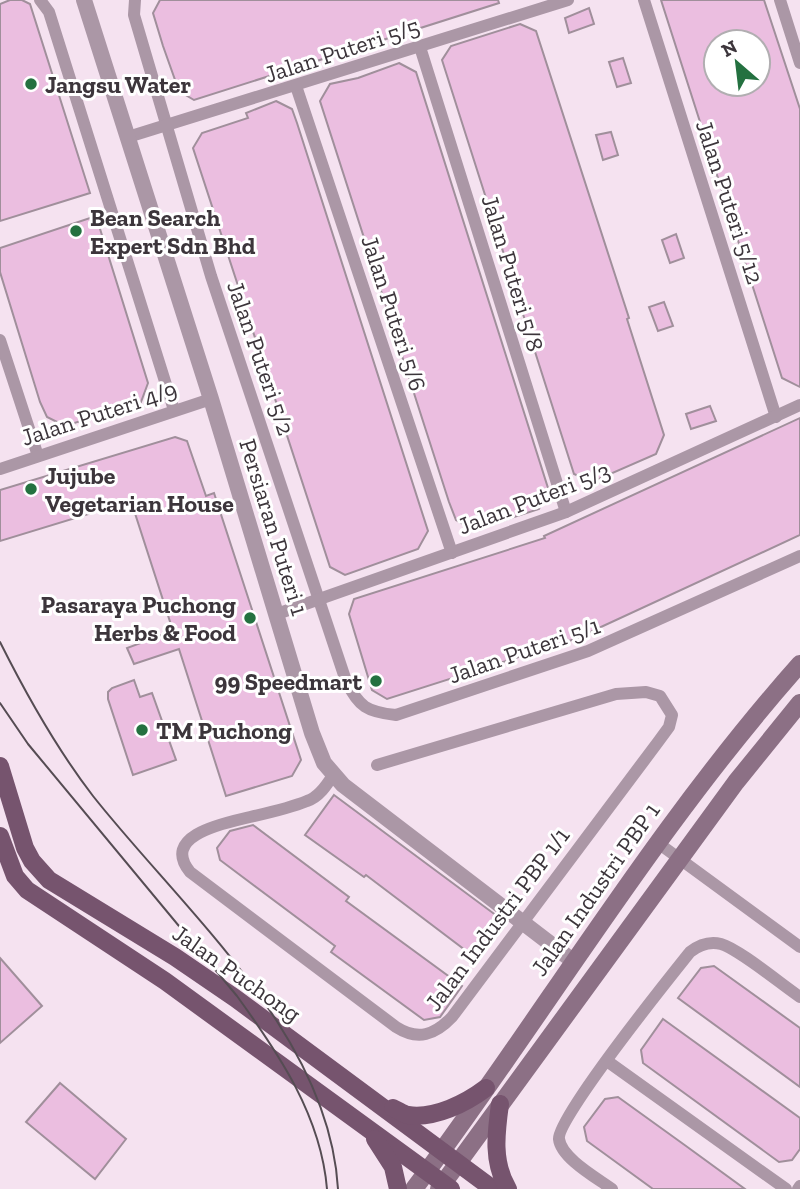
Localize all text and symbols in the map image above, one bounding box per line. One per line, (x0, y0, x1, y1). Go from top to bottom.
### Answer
street label: Jalan Puteri 5/5 (261, 11, 423, 89)
north arrow (702, 28, 772, 98)
text: N (717, 35, 741, 62)
place label: Jangsu Water (45, 70, 191, 99)
marker: Jangsu Water (23, 76, 39, 92)
street label: Jalan Puteri 5/12 (690, 116, 770, 288)
street label: Jalan Puteri 5/8 (475, 191, 551, 355)
place label: Bean Search Expert Sdn Bhd (90, 203, 256, 260)
marker: Bean Search Expert Sdn Bhd (68, 223, 84, 239)
street label: Jalan Puteri 5/6 (355, 232, 433, 394)
street label: Jalan Puteri 5/2 (221, 277, 301, 439)
street label: Jalan Puteri 4/9 (18, 374, 180, 452)
street label: Persiaran Puteri 1 (233, 435, 315, 619)
street label: Jalan Puteri 5/3 (454, 456, 614, 540)
place label: Jujube Vegetarian House (45, 461, 234, 518)
marker: Jujube Vegetarian House (23, 481, 39, 497)
place label: Pasaraya Puchong Herbs & Food (41, 590, 236, 647)
marker: Pasaraya Puchong Herbs & Food (242, 610, 258, 626)
street label: Jalan Puteri 5/1 (444, 611, 604, 689)
place label: 99 Speedmart (215, 667, 362, 696)
marker: 99 Speedmart (368, 673, 384, 689)
place label: TM Puchong (156, 716, 292, 745)
marker: TM Puchong (134, 722, 150, 738)
street label: Jalan Industri PBP 1 (524, 797, 666, 981)
street label: Jalan Industri PBP 1/1 (419, 822, 575, 1016)
street label: Jalan Puchong (167, 918, 307, 1028)

